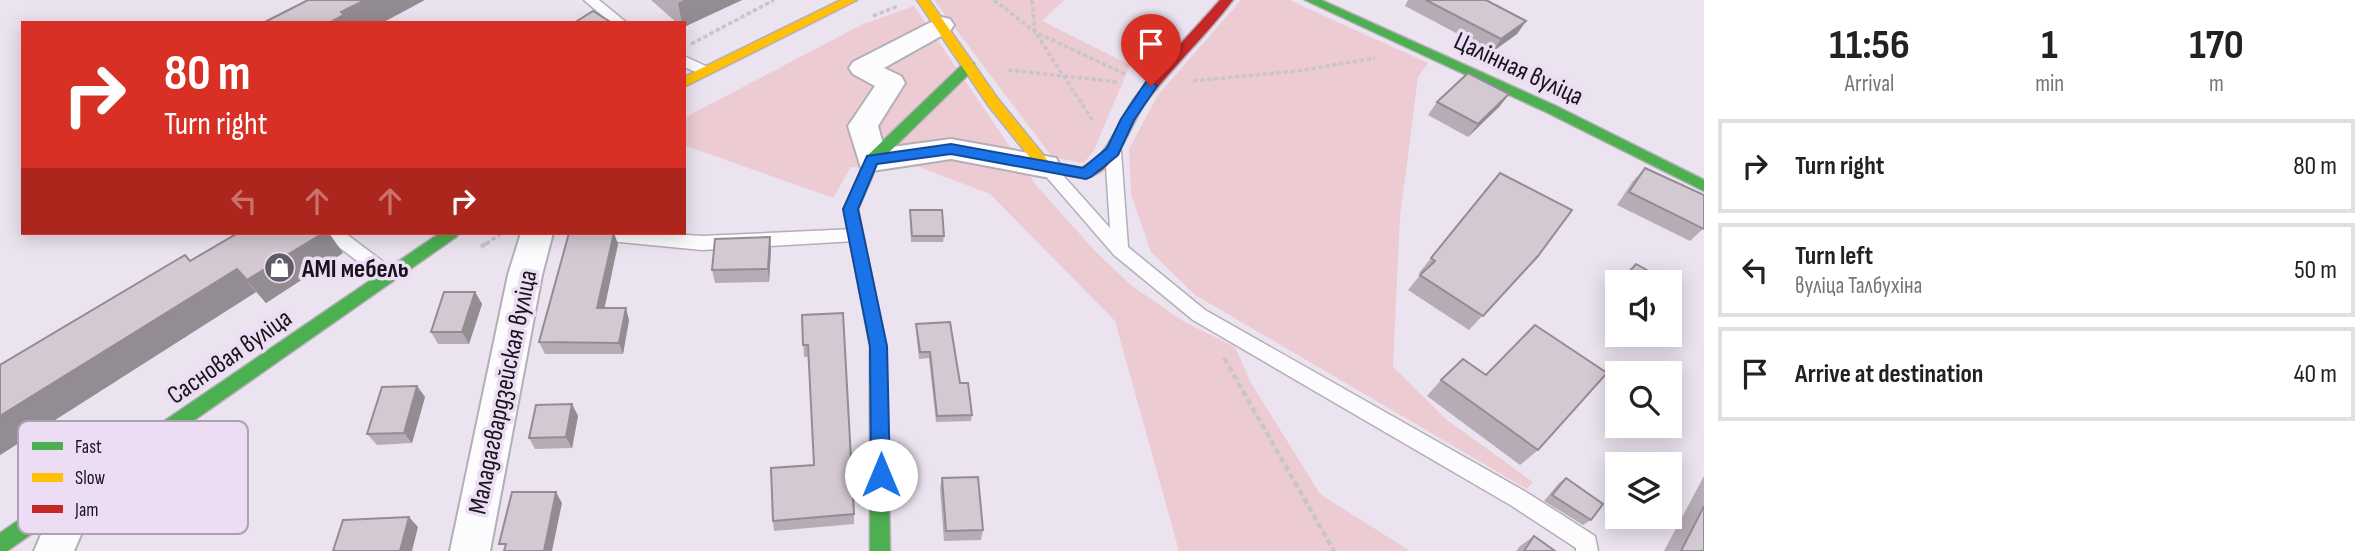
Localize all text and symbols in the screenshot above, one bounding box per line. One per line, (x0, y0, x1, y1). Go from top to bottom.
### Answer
pin (1121, 14, 1181, 86)
text: 11:56 (1829, 20, 1910, 71)
text: 1 (2041, 20, 2058, 71)
text: 170 (2189, 20, 2244, 71)
icon: arrive (1132, 25, 1170, 63)
street label: Цалінная вуліца (1449, 26, 1588, 113)
text: 80 m (164, 45, 251, 104)
icon: right (49, 49, 140, 140)
text: Arrival (1845, 70, 1894, 98)
text: min (2035, 70, 2064, 98)
text: m (2209, 70, 2224, 98)
text: Turn right (164, 105, 268, 144)
icon: right (1736, 147, 1774, 185)
text: Turn right (1795, 151, 1884, 182)
text: 80 m (2293, 151, 2337, 182)
icon: left (225, 182, 263, 220)
icon: ahead (298, 182, 336, 220)
icon: ahead (371, 182, 409, 220)
icon: right (444, 182, 482, 220)
text: Turn left (1795, 241, 1873, 272)
shop icon: AMI мебель (262, 251, 296, 285)
icon: left (1736, 251, 1774, 289)
place label: AMI мебель (301, 254, 409, 285)
text: 50 m (2294, 255, 2337, 286)
street label: Маладагвардзейская вуліца (462, 268, 544, 517)
map controls (1605, 270, 1682, 529)
button: sound (1605, 270, 1682, 347)
text: вуліца Талбухіна (1795, 272, 1922, 300)
street label: Сасновая вуліца (162, 303, 298, 411)
icon: arrive (1736, 355, 1774, 393)
text: Arrive at destination (1795, 359, 1983, 390)
text: 40 m (2294, 359, 2337, 390)
button: search (1605, 361, 1682, 438)
legend (18, 421, 248, 534)
text: Fast (75, 436, 102, 459)
position arrow (844, 438, 918, 512)
button: layers (1605, 452, 1682, 529)
text: Slow (75, 467, 105, 490)
text: Jam (74, 499, 98, 522)

